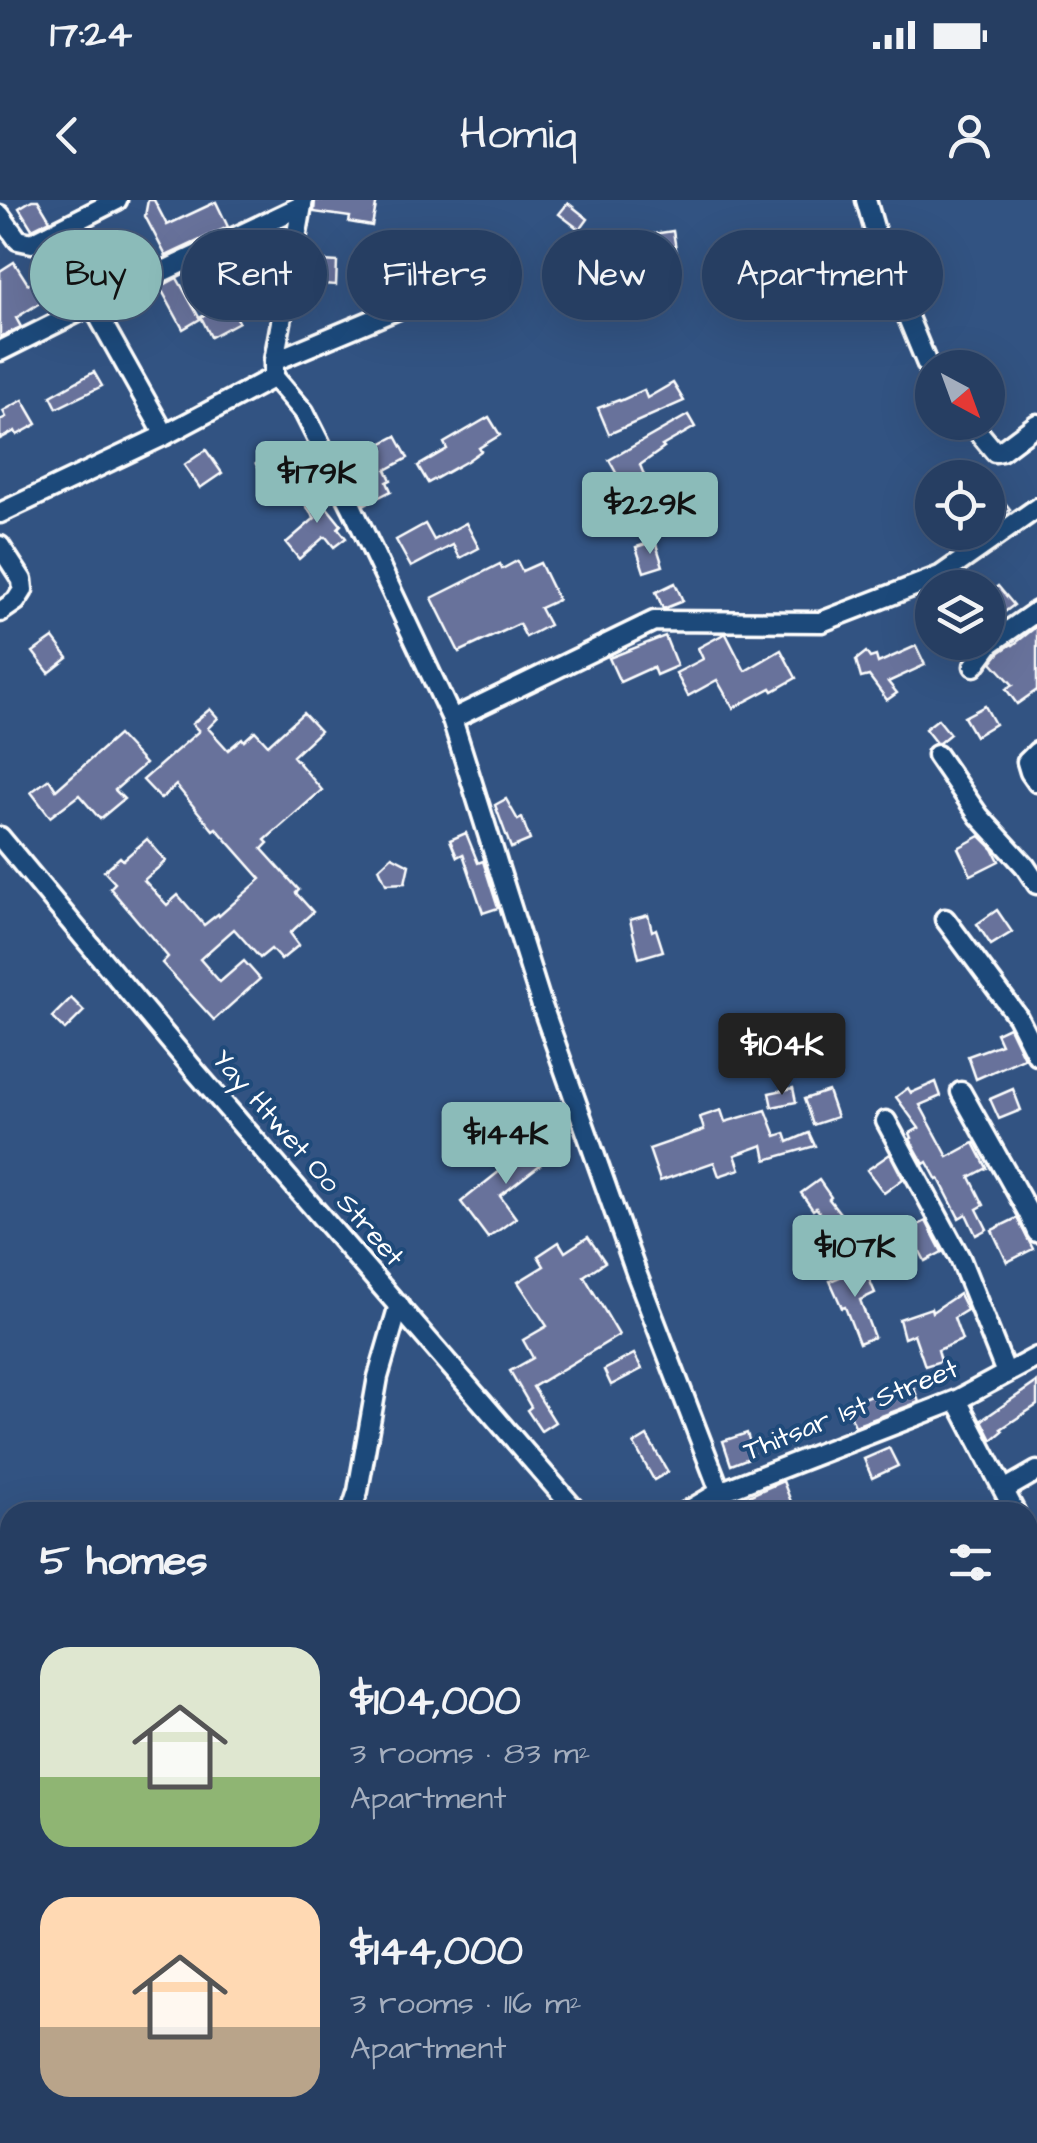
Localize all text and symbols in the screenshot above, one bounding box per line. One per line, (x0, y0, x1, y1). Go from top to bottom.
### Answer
text: 17:24 (50, 9, 132, 61)
text: Homiq (460, 104, 577, 166)
icon: back (40, 108, 95, 163)
icon: person (942, 108, 997, 163)
chip: Buy (30, 230, 162, 320)
chip: Rent (182, 230, 327, 320)
chip: Filters (347, 230, 522, 320)
chip: New (542, 230, 682, 320)
chip: Apartment (702, 230, 943, 320)
north arrow (915, 350, 1005, 440)
map controls (915, 350, 1005, 660)
pin: $179K (247, 441, 387, 526)
text: $179K (277, 451, 357, 496)
button: locate (915, 460, 1005, 550)
pin: $229K (580, 472, 720, 557)
text: $229K (604, 482, 696, 527)
button: layers (915, 570, 1005, 660)
pin: $104K (712, 1013, 852, 1098)
text: $104K (740, 1023, 824, 1068)
street label: Yay Htwet Oo Street (201, 1041, 414, 1277)
pin: $144K (436, 1102, 576, 1187)
text: $144K (464, 1112, 548, 1157)
pin: $107K (785, 1215, 925, 1300)
text: $107K (814, 1225, 896, 1270)
street label: Thitsar 1st Street (738, 1349, 965, 1471)
text: 5 homes (40, 1533, 207, 1591)
icon: filters (943, 1535, 998, 1590)
text: $104,000 (350, 1673, 521, 1731)
icon: home (120, 1687, 240, 1807)
text: 3 rooms · 83 m² (350, 1731, 591, 1776)
text: Apartment (350, 1776, 506, 1821)
text: $144,000 (350, 1923, 523, 1981)
icon: home (120, 1937, 240, 2057)
text: 3 rooms · 116 m² (350, 1981, 582, 2026)
text: Apartment (350, 2026, 506, 2071)

